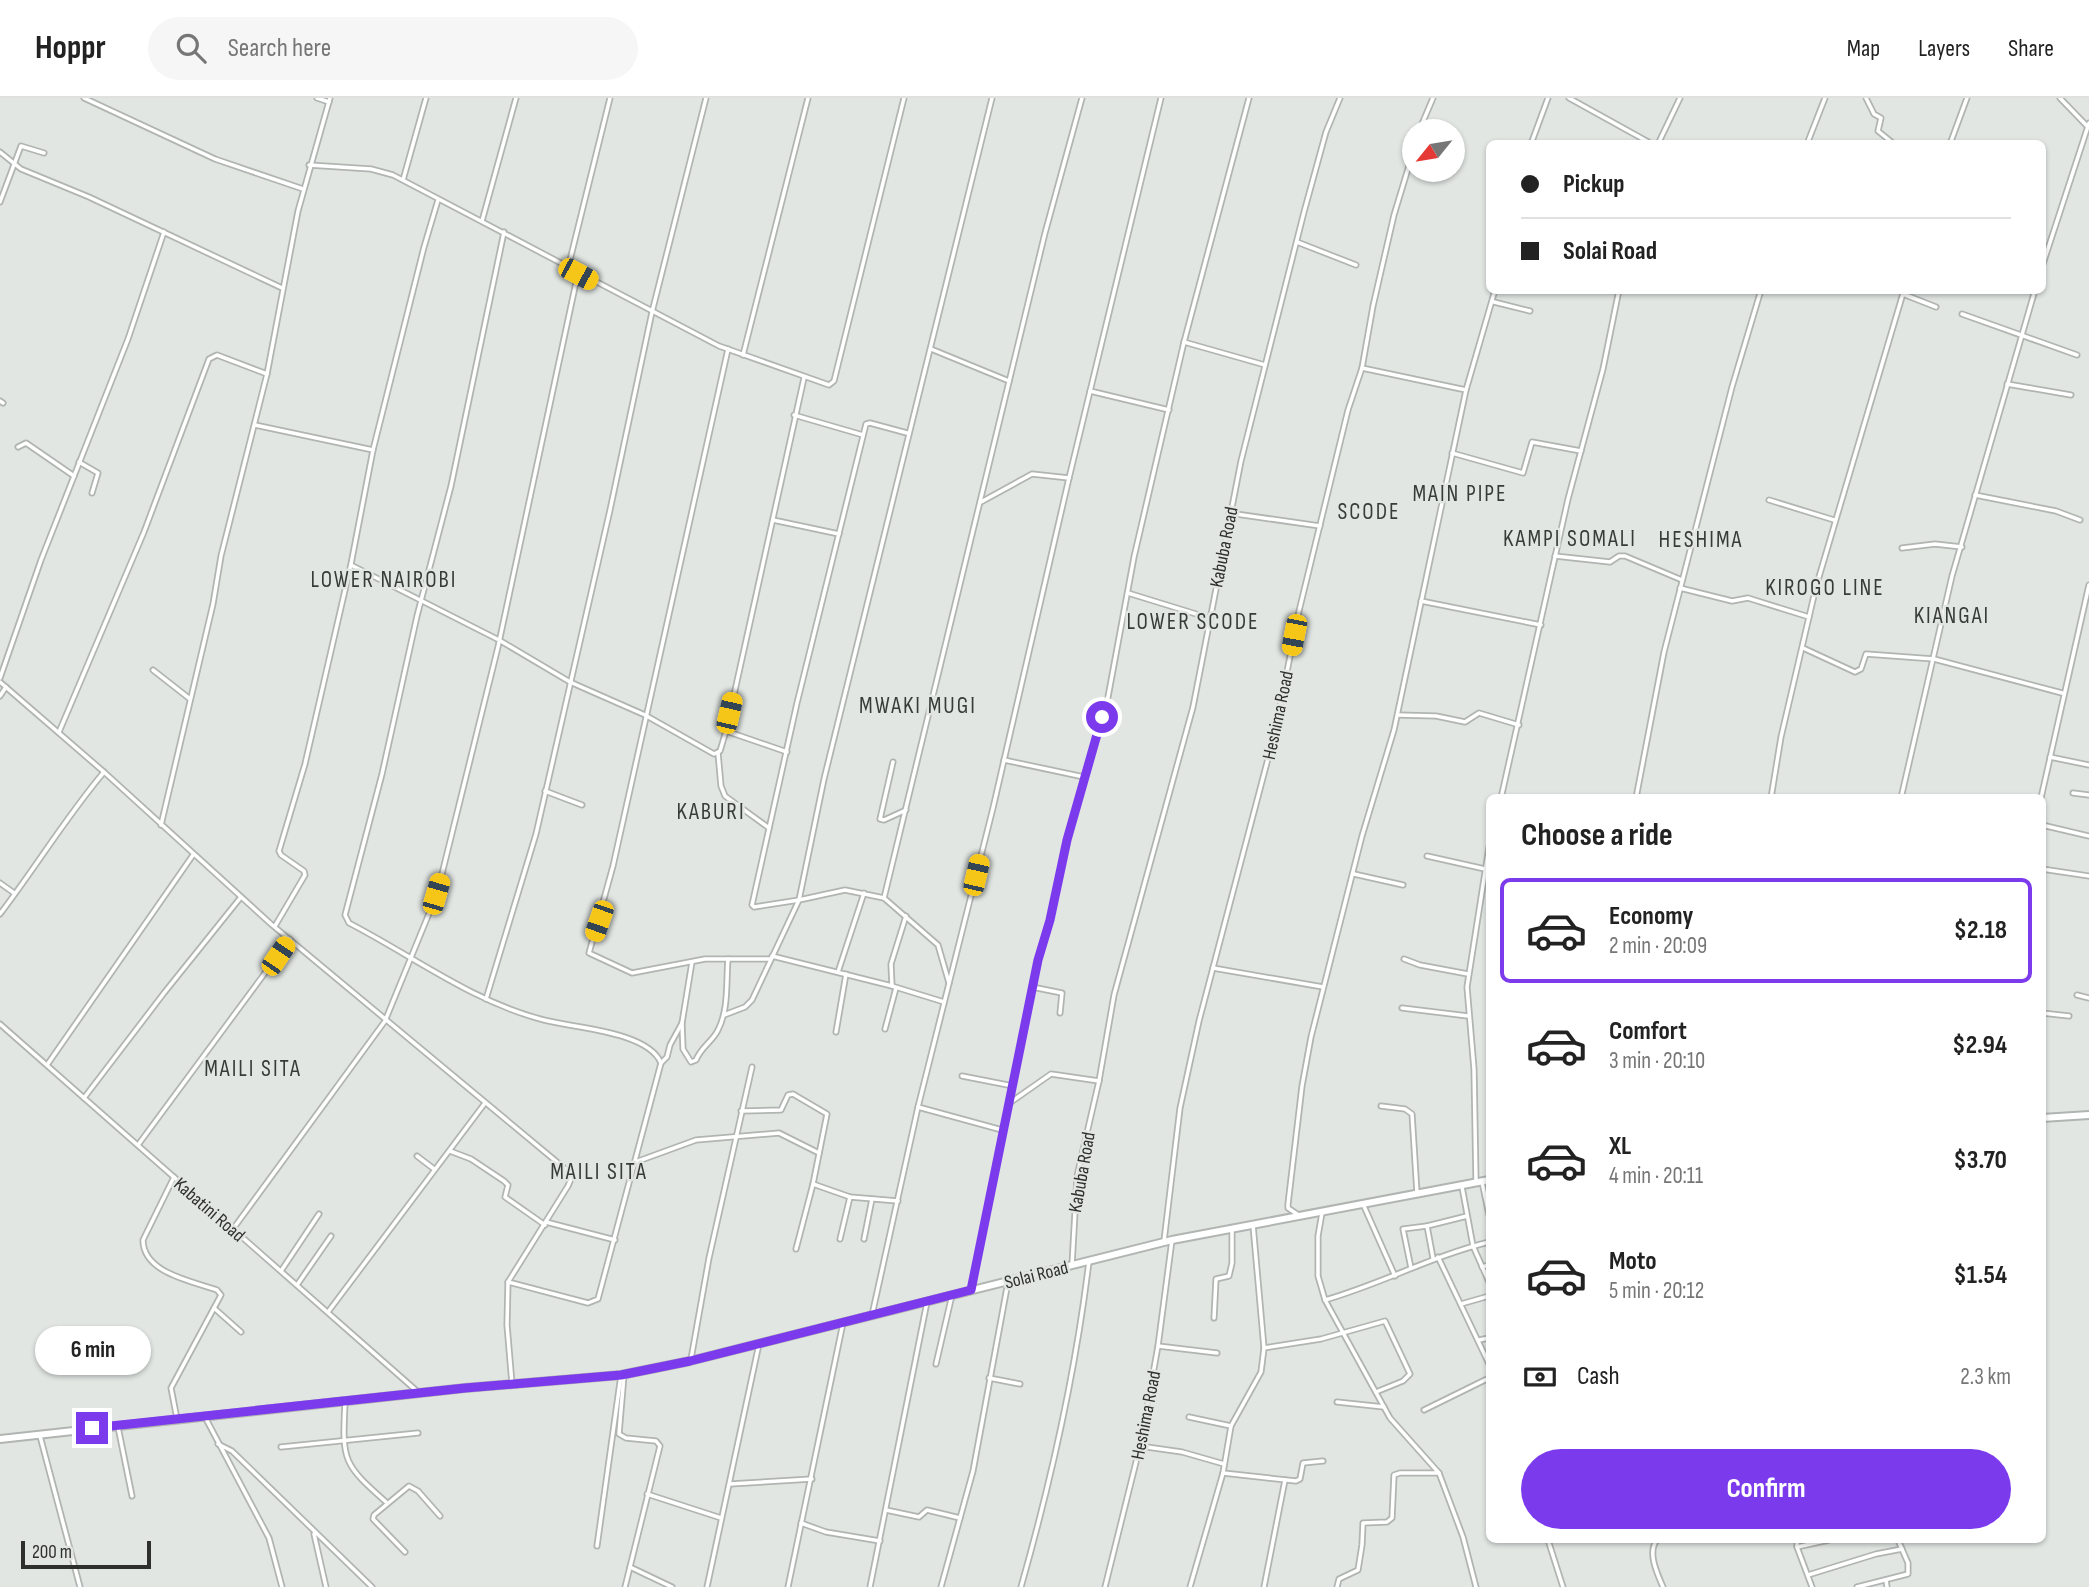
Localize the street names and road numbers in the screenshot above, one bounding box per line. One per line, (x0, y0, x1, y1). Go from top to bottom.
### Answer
street label: Kabuba Road (1205, 505, 1244, 589)
street label: Heshima Road (1258, 669, 1299, 762)
street label: Kabuba Road (1064, 1130, 1101, 1214)
street label: Kabatini Road (169, 1173, 249, 1247)
street label: Solai Road (1002, 1256, 1071, 1294)
street label: Heshima Road (1127, 1369, 1166, 1462)

